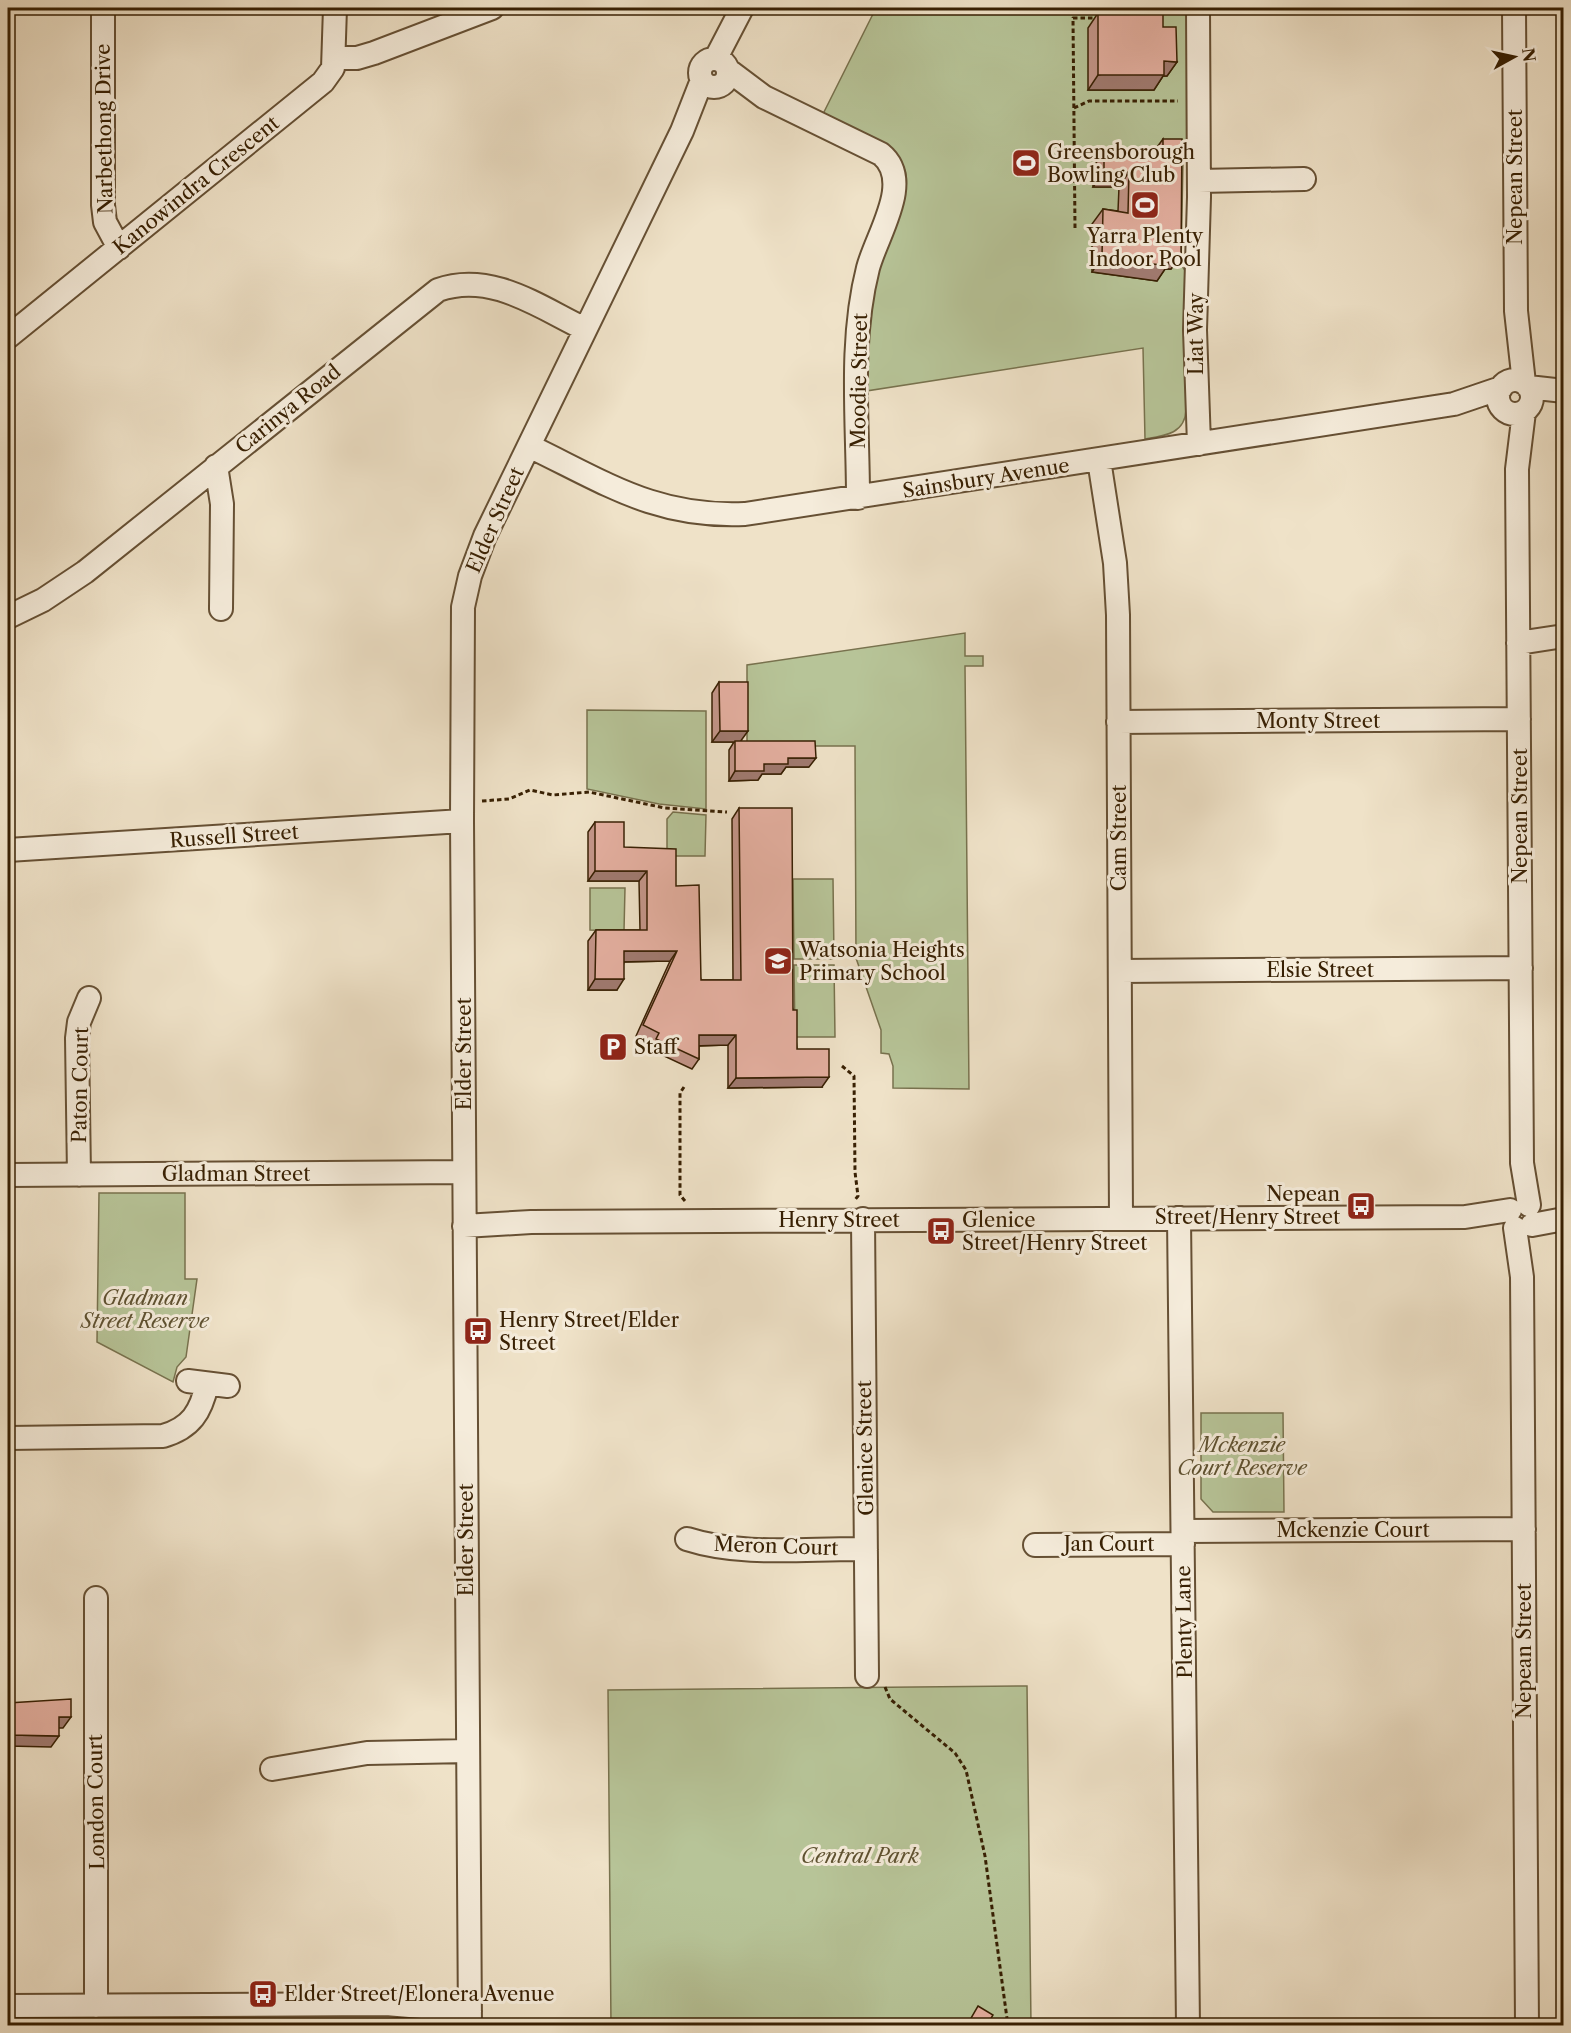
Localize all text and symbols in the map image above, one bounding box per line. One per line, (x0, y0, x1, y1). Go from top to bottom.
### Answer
north arrow (1484, 27, 1544, 87)
street label: Narbethong Drive (91, 44, 117, 214)
text: N (1518, 47, 1540, 63)
street label: Nepean Street (1503, 109, 1527, 245)
street label: Kanowindra Crescent (108, 111, 284, 259)
place label: Greensborough Bowling Club (1047, 140, 1196, 187)
sports icon: Greensborough Bowling Club (1010, 147, 1042, 179)
sports icon: Yarra Plenty Indoor Pool (1129, 189, 1161, 221)
place label: Yarra Plenty Indoor Pool (1086, 224, 1204, 271)
street label: Liat Way (1184, 292, 1208, 375)
street label: Moodie Street (846, 313, 872, 449)
street label: Carinya Road (231, 359, 345, 459)
street label: Sainsbury Avenue (901, 453, 1071, 503)
street label: Elder Street (461, 463, 529, 577)
street label: Monty Street (1256, 709, 1380, 733)
street label: Nepean Street (1508, 748, 1532, 884)
street label: Cam Street (1107, 785, 1131, 891)
street label: Russell Street (169, 820, 299, 852)
place label: Watsonia Heights Primary School (798, 938, 965, 985)
school or university icon: Watsonia Heights Primary School (762, 945, 794, 977)
street label: Elsie Street (1266, 958, 1374, 982)
street label: Elder Street (452, 997, 476, 1111)
street label: Paton Court (67, 1027, 93, 1143)
parking icon: Staff (597, 1031, 629, 1063)
place label: Staff (634, 1035, 680, 1059)
street label: Gladman Street (162, 1162, 310, 1186)
place label: Nepean Street/Henry Street (1155, 1182, 1340, 1229)
bus stop icon: Nepean Street/Henry Street (1345, 1190, 1377, 1222)
street label: Henry Street (778, 1208, 900, 1232)
place label: Glenice Street/Henry Street (962, 1208, 1147, 1255)
bus stop icon: Glenice Street/Henry Street (925, 1215, 957, 1247)
park label: Gladman Street Reserve (80, 1286, 210, 1333)
place label: Henry Street/Elder Street (499, 1308, 680, 1355)
bus stop icon: Henry Street/Elder Street (462, 1315, 494, 1347)
street label: Glenice Street (852, 1380, 878, 1516)
park label: Mckenzie Court Reserve (1177, 1433, 1308, 1480)
street label: Elder Street (454, 1483, 478, 1597)
street label: Mckenzie Court (1276, 1518, 1430, 1542)
street label: Meron Court (713, 1532, 839, 1560)
street label: Jan Court (1061, 1532, 1154, 1556)
street label: Plenty Lane (1171, 1565, 1197, 1679)
street label: Nepean Street (1512, 1583, 1536, 1719)
street label: London Court (83, 1734, 109, 1870)
park label: Central Park (801, 1844, 920, 1868)
bus stop icon: Elder Street/Elonera Avenue (247, 1978, 279, 2010)
place label: Elder Street/Elonera Avenue (284, 1982, 554, 2006)

